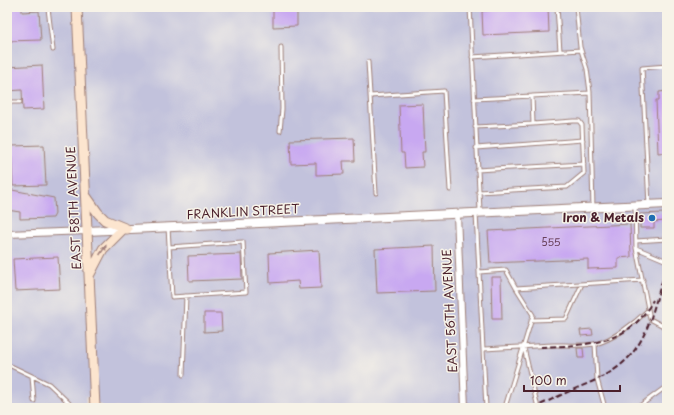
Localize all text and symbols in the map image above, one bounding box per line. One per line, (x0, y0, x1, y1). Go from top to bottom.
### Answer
street label: EAST 58TH AVENUE (61, 146, 85, 270)
street label: FRANKLIN STREET (186, 199, 301, 223)
place label: Iron & Metals (562, 208, 644, 226)
marker: Iron & Metals (647, 213, 657, 223)
house number: 555 (541, 234, 561, 249)
one-way arrow (99, 245, 107, 256)
street label: EAST 56TH AVENUE (437, 249, 461, 373)
scale bar (524, 367, 620, 393)
text: 100 m (530, 371, 567, 389)

